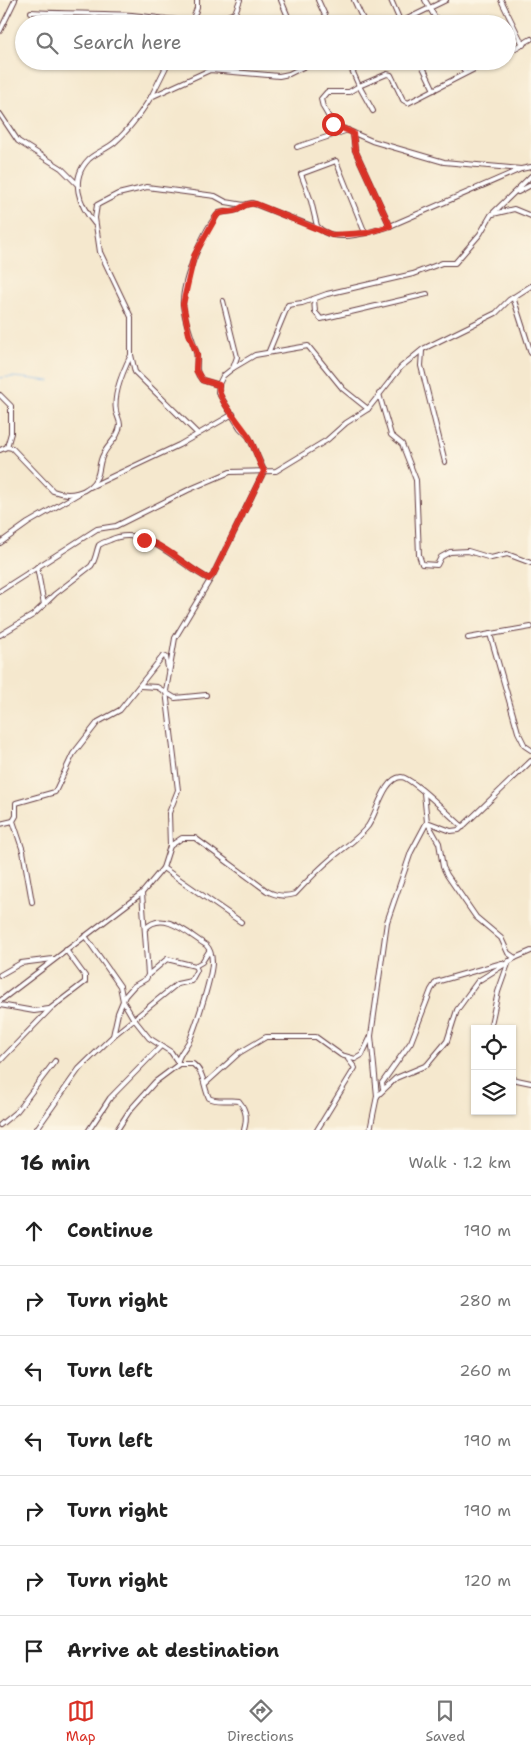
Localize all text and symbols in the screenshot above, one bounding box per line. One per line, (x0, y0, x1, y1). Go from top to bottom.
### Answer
search box (15, 15, 516, 70)
icon: search (33, 29, 61, 57)
text: Search here (73, 30, 182, 55)
route start (322, 113, 345, 136)
route end (133, 529, 156, 552)
map controls (471, 1025, 516, 1115)
button: locate (471, 1025, 516, 1070)
button: layers (471, 1070, 516, 1115)
text: 16 min (20, 1149, 90, 1177)
text: Walk · 1.2 km (409, 1152, 511, 1173)
icon: ahead (20, 1217, 48, 1245)
text: Continue (67, 1218, 153, 1243)
text: 190 m (464, 1220, 511, 1241)
icon: right (20, 1287, 48, 1315)
text: Turn right (67, 1288, 168, 1313)
text: 280 m (459, 1290, 511, 1311)
icon: left (20, 1357, 48, 1385)
text: Turn left (67, 1358, 153, 1383)
text: 260 m (459, 1360, 511, 1381)
icon: left (20, 1427, 48, 1455)
text: Turn left (67, 1428, 153, 1453)
text: 190 m (464, 1430, 511, 1451)
icon: right (20, 1497, 48, 1525)
text: Turn right (67, 1498, 168, 1523)
text: 190 m (464, 1500, 511, 1521)
icon: right (20, 1567, 48, 1595)
text: Turn right (67, 1568, 168, 1593)
text: 120 m (464, 1570, 511, 1591)
icon: arrive (20, 1637, 48, 1665)
text: Arrive at destination (67, 1638, 279, 1663)
tab: Map (66, 1697, 96, 1745)
tab: Directions (227, 1697, 294, 1745)
tab: Saved (426, 1697, 465, 1745)

